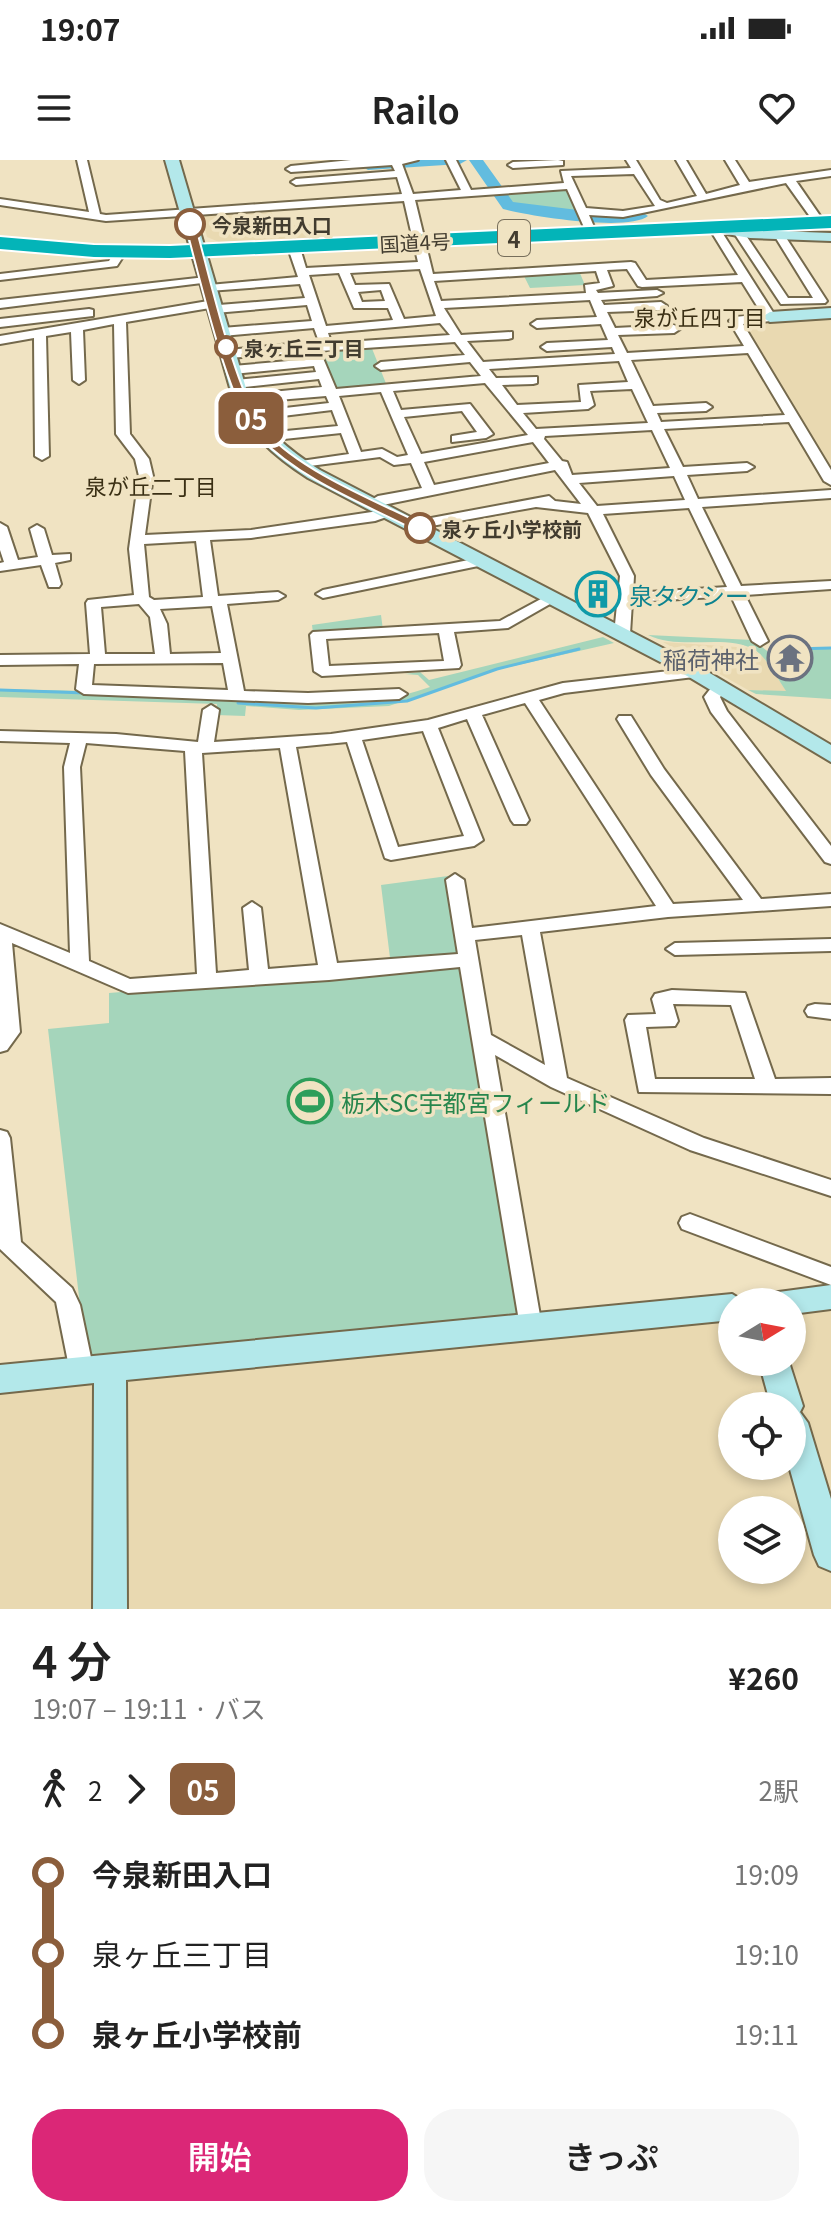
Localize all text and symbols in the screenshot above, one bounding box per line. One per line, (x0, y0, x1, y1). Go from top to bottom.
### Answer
text: 19:07 (40, 6, 121, 50)
text: Railo (371, 82, 460, 134)
icon: menu (32, 86, 76, 130)
icon: heart (755, 86, 799, 130)
marker: 今泉新田入口 (175, 209, 205, 239)
place label: 今泉新田入口 (212, 210, 332, 239)
road number: 4 (498, 220, 530, 256)
street label: 国道4号 (379, 226, 451, 258)
district label: 泉が丘四丁目 (634, 300, 766, 332)
place label: 泉ヶ丘三丁目 (244, 333, 364, 362)
marker: 泉ヶ丘三丁目 (215, 336, 237, 358)
line badge: 05 (215, 392, 287, 444)
text: 05 (234, 398, 268, 438)
district label: 泉が丘二丁目 (85, 469, 217, 501)
marker: 泉ヶ丘小学校前 (405, 513, 435, 543)
place label: 泉ヶ丘小学校前 (442, 514, 582, 543)
building icon: 泉タクシー (574, 570, 622, 618)
place label: 泉タクシー (629, 577, 749, 612)
temple icon: 稲荷神社 (766, 634, 814, 682)
place label: 稲荷神社 (663, 641, 759, 676)
sports icon: 栃木SC宇都宮フィールド (286, 1077, 334, 1125)
place label: 栃木SC宇都宮フィールド (341, 1084, 610, 1119)
north arrow (718, 1288, 806, 1376)
map controls (718, 1288, 806, 1584)
button: locate (718, 1392, 806, 1480)
button: layers (718, 1496, 806, 1584)
text: 4 分 (32, 1627, 111, 1691)
text: ¥260 (728, 1655, 799, 1699)
text: 19:07 – 19:11 · バス (32, 1689, 266, 1726)
icon: walk (32, 1767, 76, 1811)
icon: forward (114, 1767, 158, 1811)
text: 05 (186, 1769, 219, 1809)
text: 2 (88, 1771, 102, 1808)
text: 2駅 (759, 1771, 799, 1808)
text: 今泉新田入口 (92, 1851, 272, 1895)
text: 19:09 (734, 1855, 799, 1892)
text: 泉ヶ丘三丁目 (92, 1931, 272, 1975)
text: 19:10 (734, 1935, 799, 1972)
text: 泉ヶ丘小学校前 (92, 2011, 302, 2055)
text: 19:11 (734, 2015, 799, 2052)
button: 開始 (32, 2109, 408, 2201)
button: きっぷ (424, 2109, 799, 2201)

